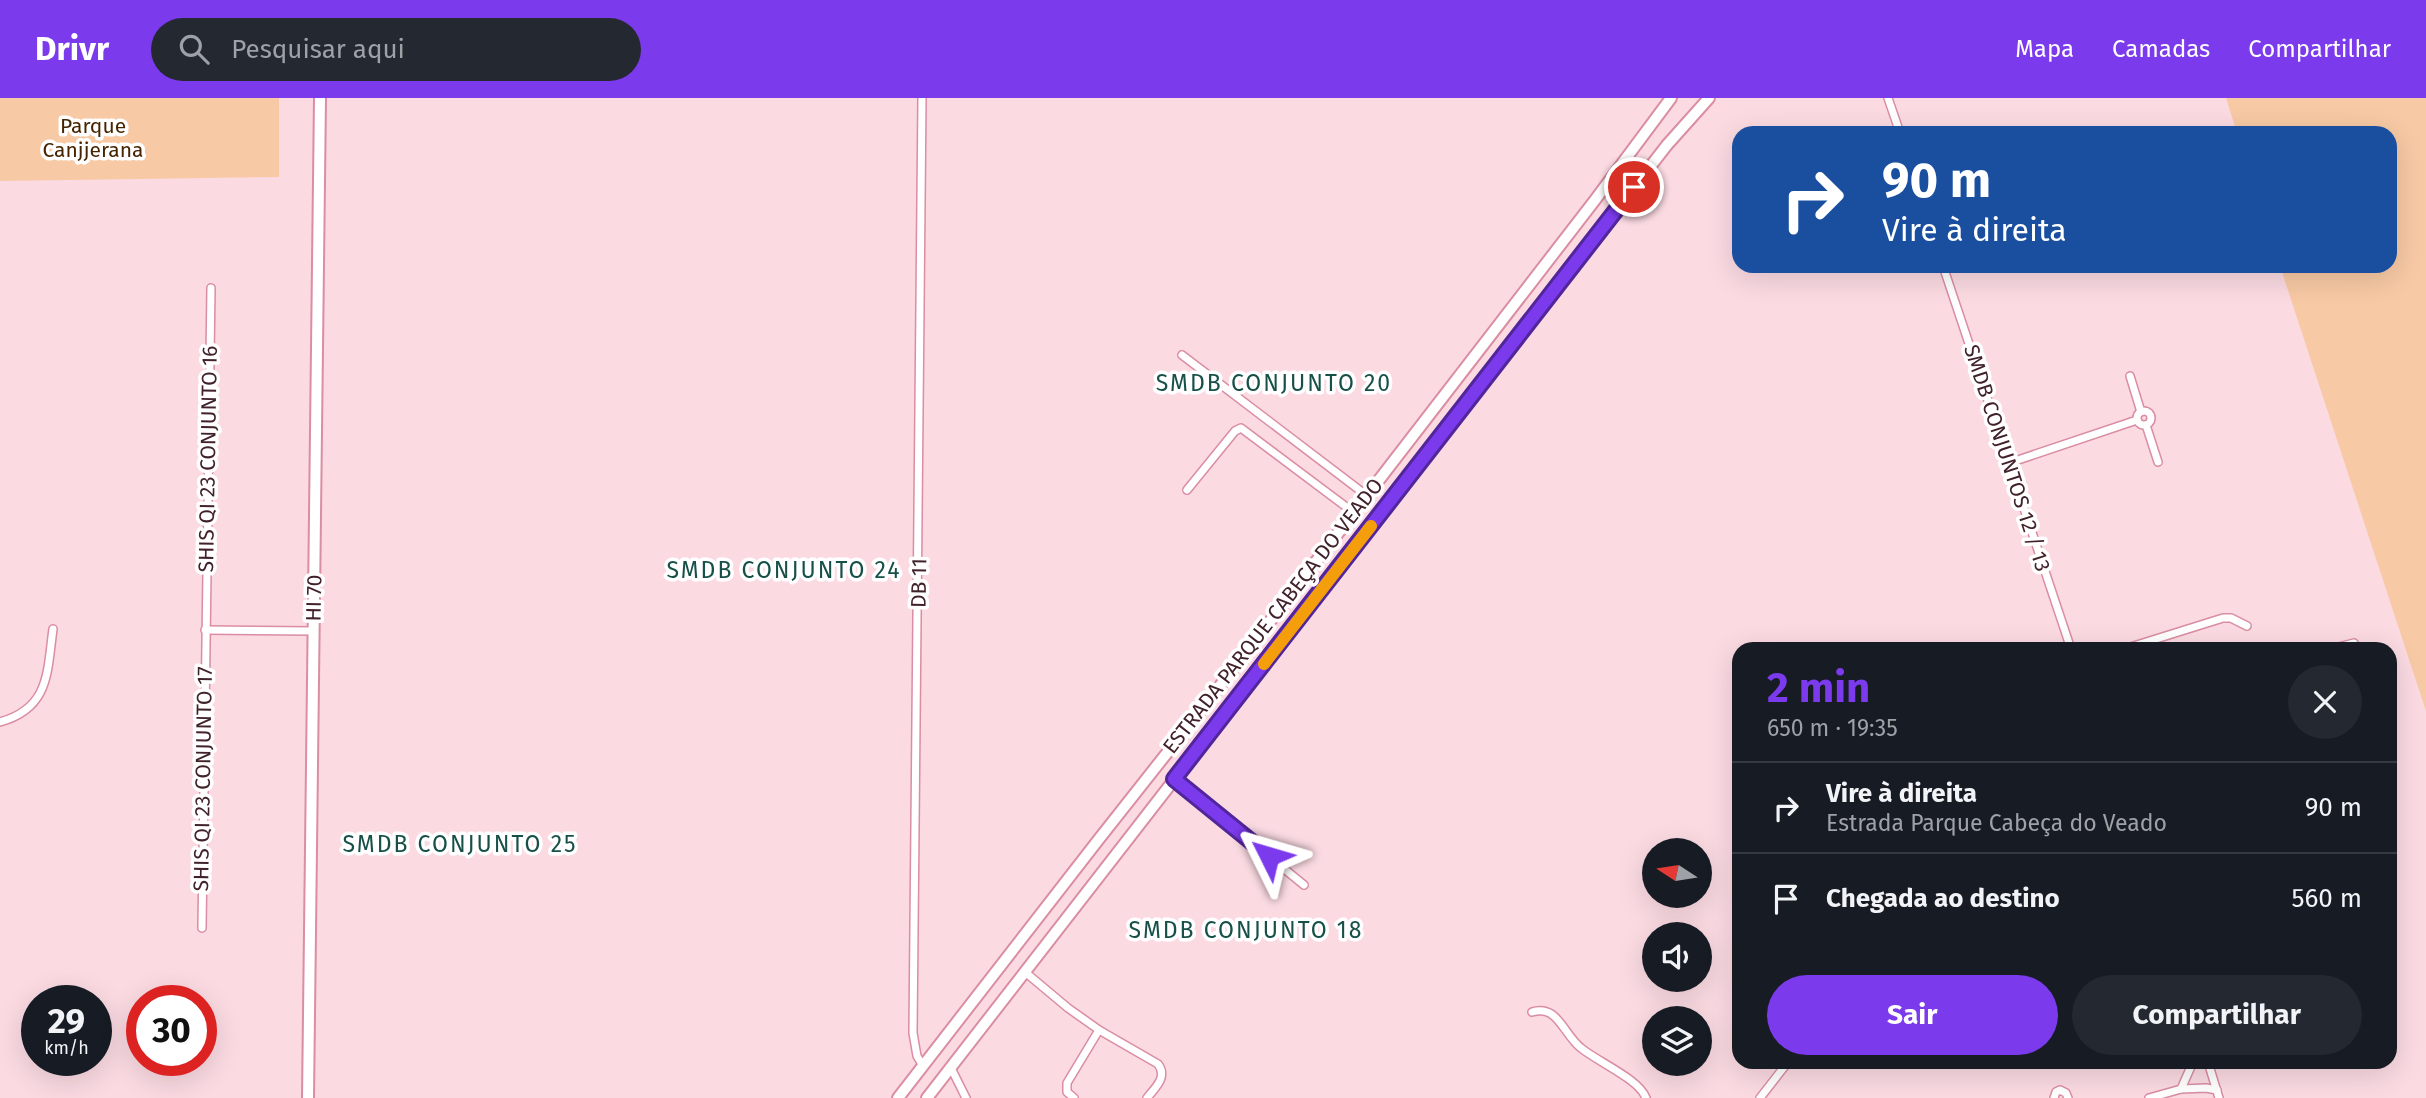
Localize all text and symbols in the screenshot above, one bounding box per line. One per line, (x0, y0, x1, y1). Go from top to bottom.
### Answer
search box (151, 18, 641, 81)
text: Drivr (35, 29, 109, 69)
icon: search (175, 30, 213, 68)
text: Pesquisar aqui (231, 34, 405, 65)
text: Mapa (2015, 35, 2074, 63)
text: Camadas (2112, 35, 2210, 63)
text: Compartilhar (2248, 35, 2391, 63)
park label: Parque Canjjerana (42, 113, 144, 163)
text: 90 m (1882, 151, 1991, 210)
icon: right (1767, 154, 1858, 245)
pin (1604, 157, 1664, 217)
icon: arrive (1615, 168, 1653, 206)
text: Vire à direita (1882, 211, 2067, 249)
street label: SMDB CONJUNTOS 12 / 13 (1958, 341, 2056, 575)
street label: SHIS QI 23 CONJUNTO 16 (193, 345, 223, 573)
district label: SMDB CONJUNTO 20 (1156, 369, 1392, 397)
street label: ESTRADA PARQUE CABEÇA DO VEADO (1157, 473, 1389, 759)
district label: SMDB CONJUNTO 24 (666, 556, 902, 584)
street label: DB 11 (906, 558, 932, 608)
street label: HI 70 (301, 574, 327, 622)
text: 2 min (1767, 663, 1870, 713)
button: close (2288, 665, 2362, 739)
street label: SHIS QI 23 CONJUNTO 17 (188, 666, 218, 892)
text: 650 m · 19:35 (1767, 714, 1898, 742)
text: Vire à direita (1826, 778, 1977, 809)
icon: right (1767, 789, 1805, 827)
text: 90 m (2305, 792, 2362, 823)
text: Estrada Parque Cabeça do Veado (1826, 809, 2167, 837)
position arrow (1232, 819, 1306, 893)
district label: SMDB CONJUNTO 25 (342, 830, 578, 858)
north arrow (1642, 838, 1712, 908)
map controls (1642, 838, 1712, 1076)
icon: arrive (1767, 880, 1805, 918)
text: Chegada ao destino (1826, 883, 2060, 914)
text: 560 m (2291, 883, 2362, 914)
district label: SMDB CONJUNTO 18 (1129, 916, 1363, 944)
button: sound (1642, 922, 1712, 992)
button: Sair (1767, 975, 2058, 1055)
button: Compartilhar (2072, 975, 2362, 1055)
speed limit sign: 30 (126, 985, 217, 1076)
text: 29 (48, 1000, 85, 1042)
button: layers (1642, 1006, 1712, 1076)
text: km/h (44, 1037, 89, 1059)

